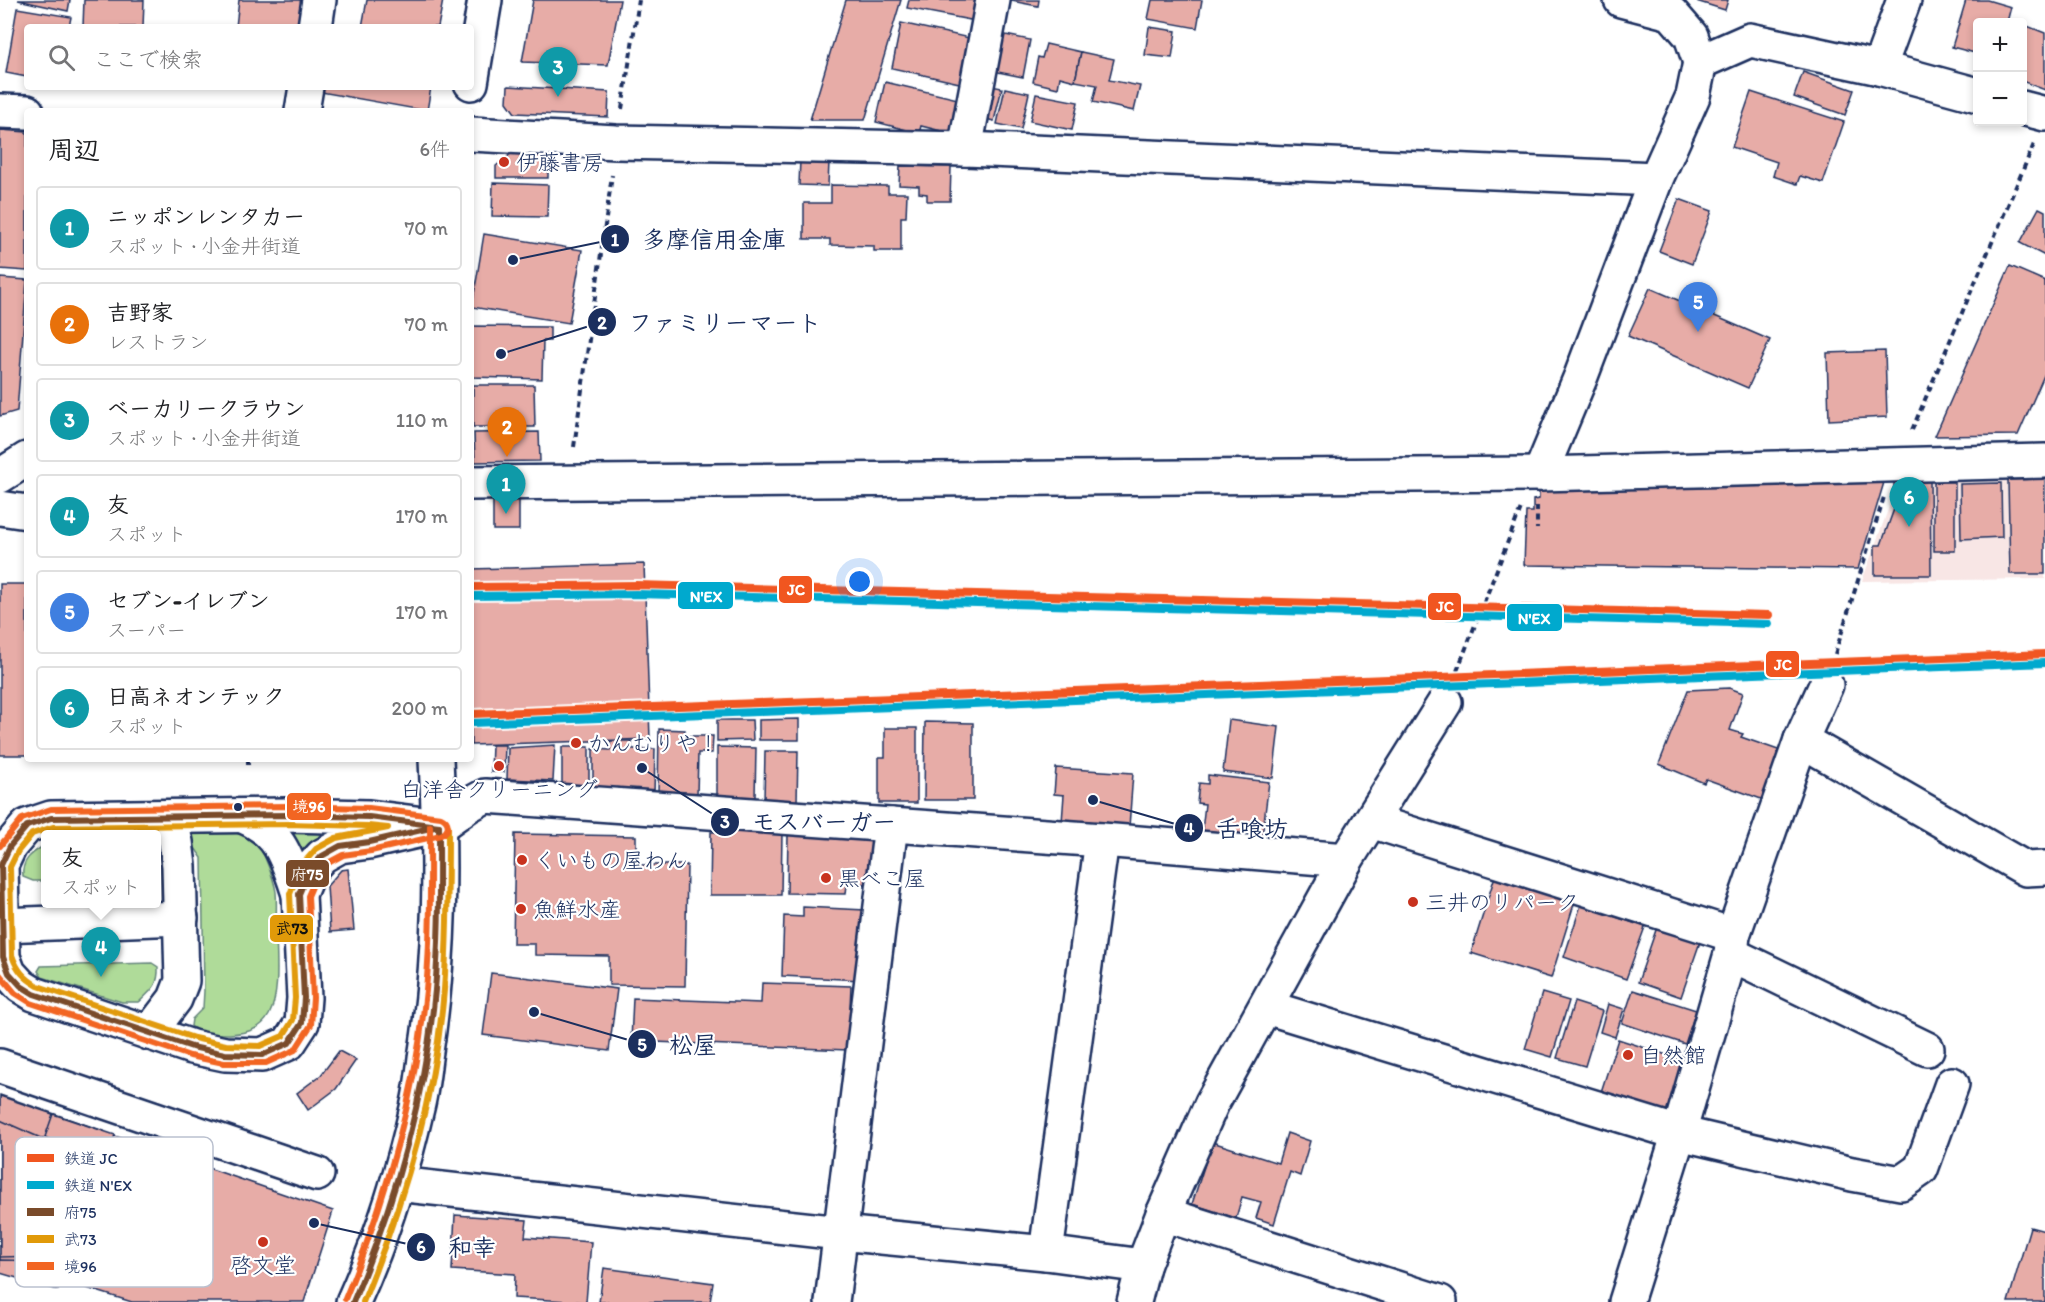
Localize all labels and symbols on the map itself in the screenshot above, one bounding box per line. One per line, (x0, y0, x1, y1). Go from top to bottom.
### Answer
pin: 3 (538, 48, 578, 97)
place label: 伊藤書房 (516, 149, 604, 176)
marker: 伊藤書房 (497, 155, 511, 169)
callout: 多摩信用金庫 (600, 218, 798, 260)
text: 多摩信用金庫 (642, 225, 786, 254)
text: 1 (611, 229, 620, 251)
pin: 5 (1678, 282, 1718, 332)
callout: ファミリーマート (587, 301, 833, 343)
text: ファミリーマート (629, 308, 821, 337)
text: 2 (597, 312, 607, 334)
pin: 2 (488, 408, 526, 457)
pin: 1 (486, 464, 526, 514)
pin: 6 (1890, 478, 1928, 527)
your location (845, 567, 874, 596)
line badge: JC (778, 575, 813, 604)
text: JC (786, 580, 806, 599)
line badge: N'EX (677, 581, 734, 610)
text: N'EX (690, 587, 722, 606)
line badge: JC (1427, 592, 1462, 621)
text: JC (1435, 597, 1455, 616)
line badge: N'EX (1506, 603, 1563, 632)
text: N'EX (1518, 609, 1550, 628)
line badge: JC (1765, 650, 1800, 678)
text: JC (1773, 655, 1793, 674)
place label: かんむりや！ (588, 730, 720, 757)
marker: かんむりや！ (569, 736, 583, 750)
marker: 白洋舎クリーニング (492, 759, 506, 773)
place label: 白洋舎クリーニング (400, 776, 598, 803)
line badge: 境96 (286, 792, 332, 821)
text: 境96 (293, 797, 326, 816)
unlabelled marker (232, 801, 244, 813)
callout: モスバーガー (710, 801, 908, 843)
text: モスバーガー (752, 807, 896, 836)
callout: 舌喰坊 (1174, 807, 1300, 849)
text: 3 (720, 811, 730, 833)
text: 舌喰坊 (1216, 814, 1288, 843)
text: 4 (1184, 818, 1195, 840)
place label: くいもの屋わん (534, 847, 688, 874)
marker: くいもの屋わん (515, 853, 529, 867)
line badge: 府75 (285, 859, 330, 888)
text: 府75 (291, 865, 324, 884)
place label: 黒べこ屋 (838, 865, 926, 892)
marker: 黒べこ屋 (819, 871, 833, 885)
place label: 三井のリパーク (1425, 889, 1579, 916)
marker: 三井のリパーク (1406, 895, 1420, 909)
place label: 魚鮮水産 (533, 896, 621, 923)
marker: 魚鮮水産 (514, 902, 528, 916)
line badge: 武73 (269, 914, 314, 943)
text: 武73 (276, 919, 309, 938)
pin: 4 (82, 928, 120, 977)
callout: 松屋 (627, 1023, 729, 1065)
text: 松屋 (669, 1030, 717, 1059)
text: 5 (637, 1034, 647, 1056)
place label: 自然館 (1640, 1042, 1706, 1069)
marker: 自然館 (1621, 1048, 1635, 1062)
legend (15, 1137, 213, 1287)
text: 鉄道 JC (64, 1149, 118, 1168)
text: 鉄道 N'EX (64, 1176, 132, 1195)
text: 府75 (64, 1203, 96, 1222)
callout: 和幸 (406, 1226, 508, 1268)
text: 武73 (64, 1230, 97, 1249)
text: 和幸 (448, 1233, 496, 1262)
marker: 啓文堂 (256, 1235, 270, 1249)
text: 6 (416, 1236, 426, 1258)
place label: 啓文堂 (230, 1252, 296, 1279)
text: 境96 (64, 1257, 97, 1276)

